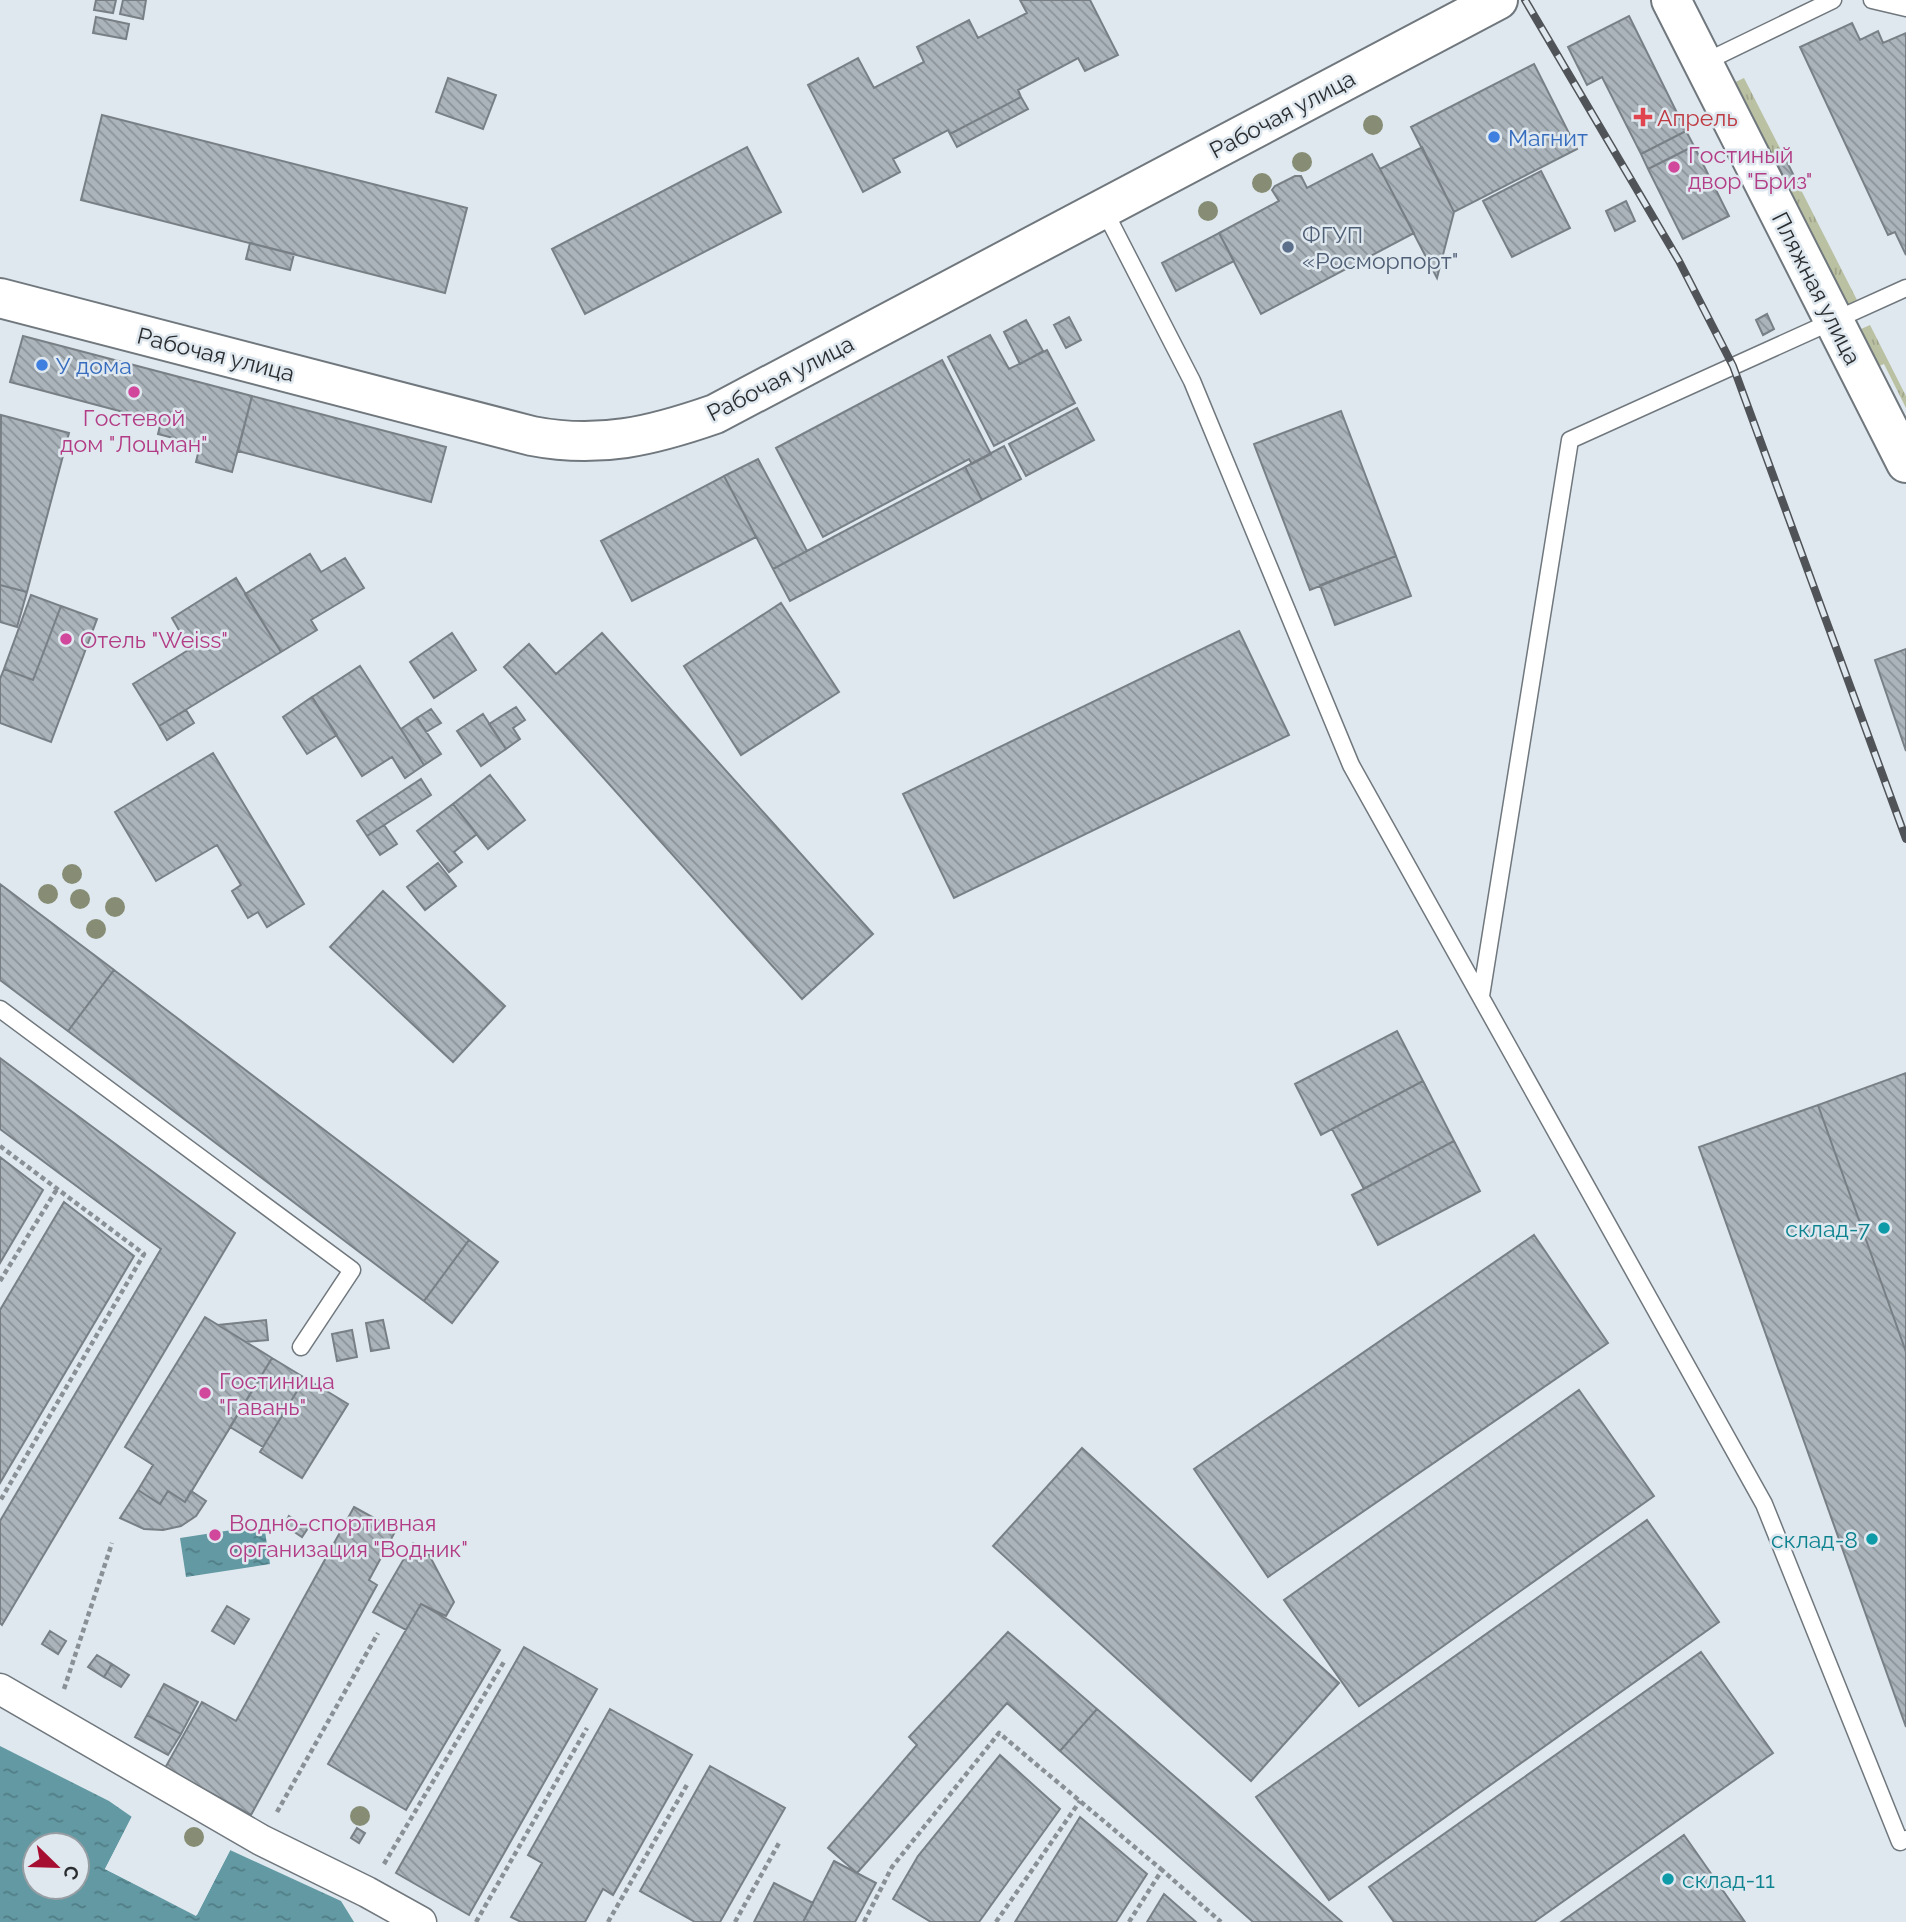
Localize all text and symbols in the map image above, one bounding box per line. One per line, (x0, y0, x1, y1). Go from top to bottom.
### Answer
street label: Рабочая улица (1205, 64, 1359, 164)
place label: Апрель (1657, 104, 1738, 131)
marker: Апрель (1635, 109, 1651, 125)
place label: Магнит (1508, 124, 1588, 151)
marker: Магнит (1486, 129, 1502, 145)
place label: Гостиный двор "Бриз" (1688, 141, 1813, 194)
marker: Гостиный двор "Бриз" (1666, 159, 1682, 175)
street label: Пляжная улица (1767, 207, 1867, 369)
place label: ФГУП «Росморпорт" (1302, 221, 1458, 274)
marker: ФГУП «Росморпорт" (1280, 239, 1296, 255)
street label: Рабочая улица (135, 321, 297, 387)
street label: Рабочая улица (702, 329, 858, 427)
place label: У дома (56, 352, 132, 379)
marker: У дома (34, 357, 50, 373)
marker: Гостевой дом "Лоцман" (126, 384, 142, 400)
place label: Гостевой дом "Лоцман" (60, 404, 208, 457)
place label: Отель "Weiss" (80, 626, 228, 653)
marker: Отель "Weiss" (58, 631, 74, 647)
place label: склад-7 (1785, 1215, 1871, 1242)
marker: склад-7 (1876, 1220, 1892, 1236)
place label: Гостиница "Гавань" (219, 1367, 335, 1420)
marker: Гостиница "Гавань" (197, 1385, 213, 1401)
place label: Водно-спортивная организация "Водник" (229, 1509, 468, 1562)
place label: склад-8 (1771, 1526, 1858, 1553)
marker: Водно-спортивная организация "Водник" (207, 1527, 223, 1543)
marker: склад-8 (1864, 1531, 1880, 1547)
north arrow (21, 1831, 91, 1901)
text: С (59, 1862, 84, 1883)
place label: склад-11 (1682, 1866, 1775, 1893)
marker: склад-11 (1660, 1871, 1676, 1887)

